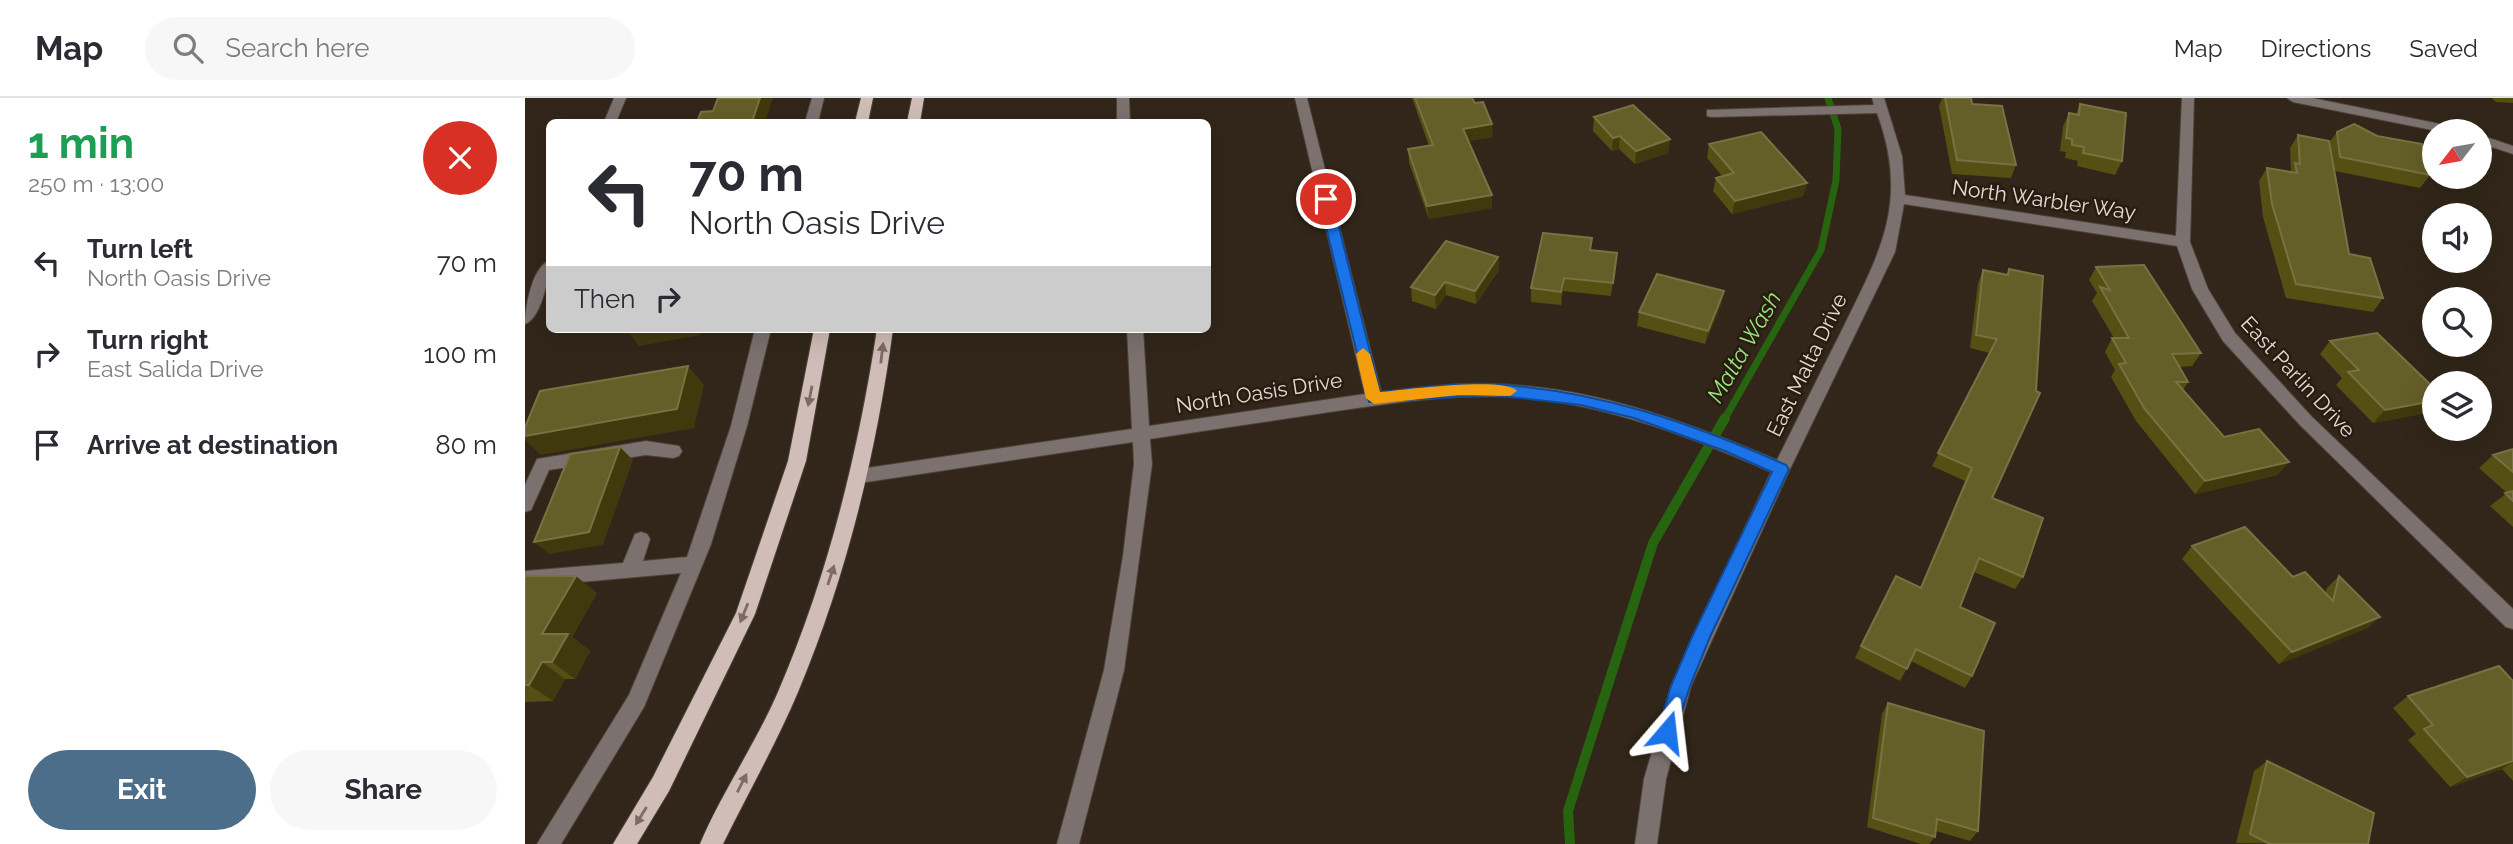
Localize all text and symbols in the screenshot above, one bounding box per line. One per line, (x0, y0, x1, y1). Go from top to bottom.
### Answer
search box (145, 17, 635, 80)
text: Map (35, 29, 103, 68)
icon: search (169, 29, 207, 67)
text: Search here (225, 33, 370, 63)
text: Map (2174, 34, 2223, 63)
text: Directions (2261, 34, 2371, 63)
text: Saved (2409, 34, 2478, 63)
text: 1 min (28, 119, 134, 168)
north arrow (2422, 119, 2492, 189)
map controls (2422, 119, 2492, 441)
button: close (423, 121, 497, 195)
text: 70 m (689, 145, 804, 202)
icon: left (574, 147, 665, 238)
pin (1296, 169, 1356, 229)
text: 250 m · 13:00 (28, 170, 164, 197)
street label: North Warbler Way (1951, 174, 2138, 225)
icon: arrive (1307, 180, 1345, 218)
button: sound (2422, 203, 2492, 273)
text: North Oasis Drive (689, 204, 945, 241)
text: Turn left (87, 234, 193, 264)
icon: left (28, 244, 66, 282)
text: 70 m (437, 248, 497, 278)
text: North Oasis Drive (87, 264, 271, 291)
icon: right (649, 280, 687, 318)
text: Then (574, 284, 635, 314)
water label: Malta Wash (1701, 286, 1786, 407)
button: search (2422, 287, 2492, 357)
street label: East Malta Drive (1761, 289, 1852, 440)
street label: East Parlin Drive (2236, 311, 2361, 442)
text: Turn right (87, 325, 208, 355)
icon: right (28, 335, 66, 373)
text: 100 m (424, 339, 497, 369)
one-way arrow (876, 342, 887, 364)
text: East Salida Drive (87, 355, 264, 382)
street label: North Oasis Drive (1174, 367, 1344, 418)
button: layers (2422, 371, 2492, 441)
one-way arrow (804, 385, 815, 407)
icon: arrive (28, 426, 66, 464)
text: Arrive at destination (87, 430, 338, 460)
text: 80 m (435, 430, 497, 460)
one-way arrow (827, 564, 837, 585)
one-way arrow (739, 603, 750, 624)
position arrow (1630, 695, 1704, 769)
button: Exit (28, 750, 256, 830)
button: Share (270, 750, 497, 830)
one-way arrow (736, 773, 747, 793)
one-way arrow (635, 807, 648, 826)

